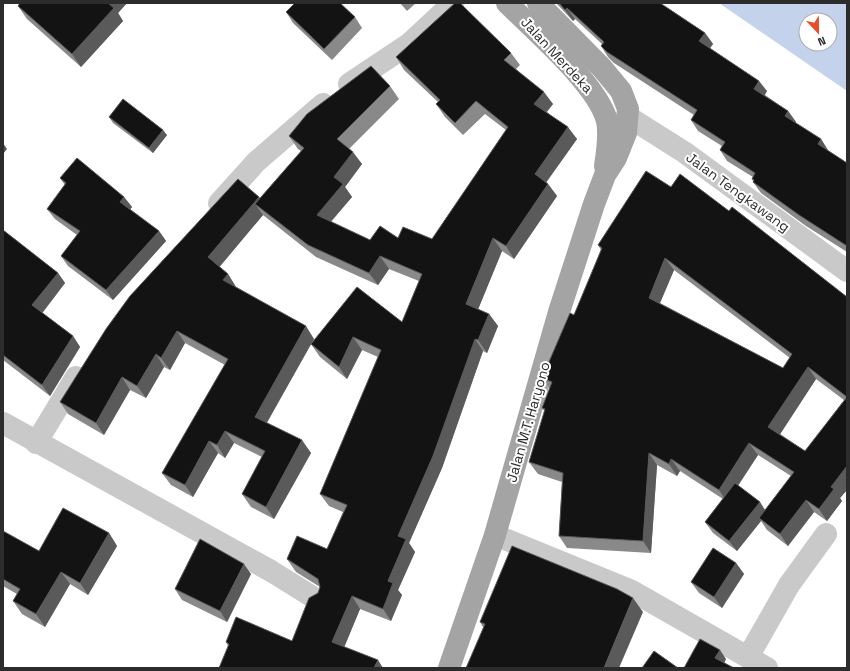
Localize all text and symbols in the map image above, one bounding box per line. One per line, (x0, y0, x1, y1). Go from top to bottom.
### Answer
north arrow (798, 12, 838, 52)
street label: Jalan Merdeka (517, 13, 597, 97)
text: N (816, 33, 828, 49)
street label: Jalan Tengkawang (683, 148, 793, 236)
street label: Jalan M.T. Haryono (502, 360, 554, 484)

